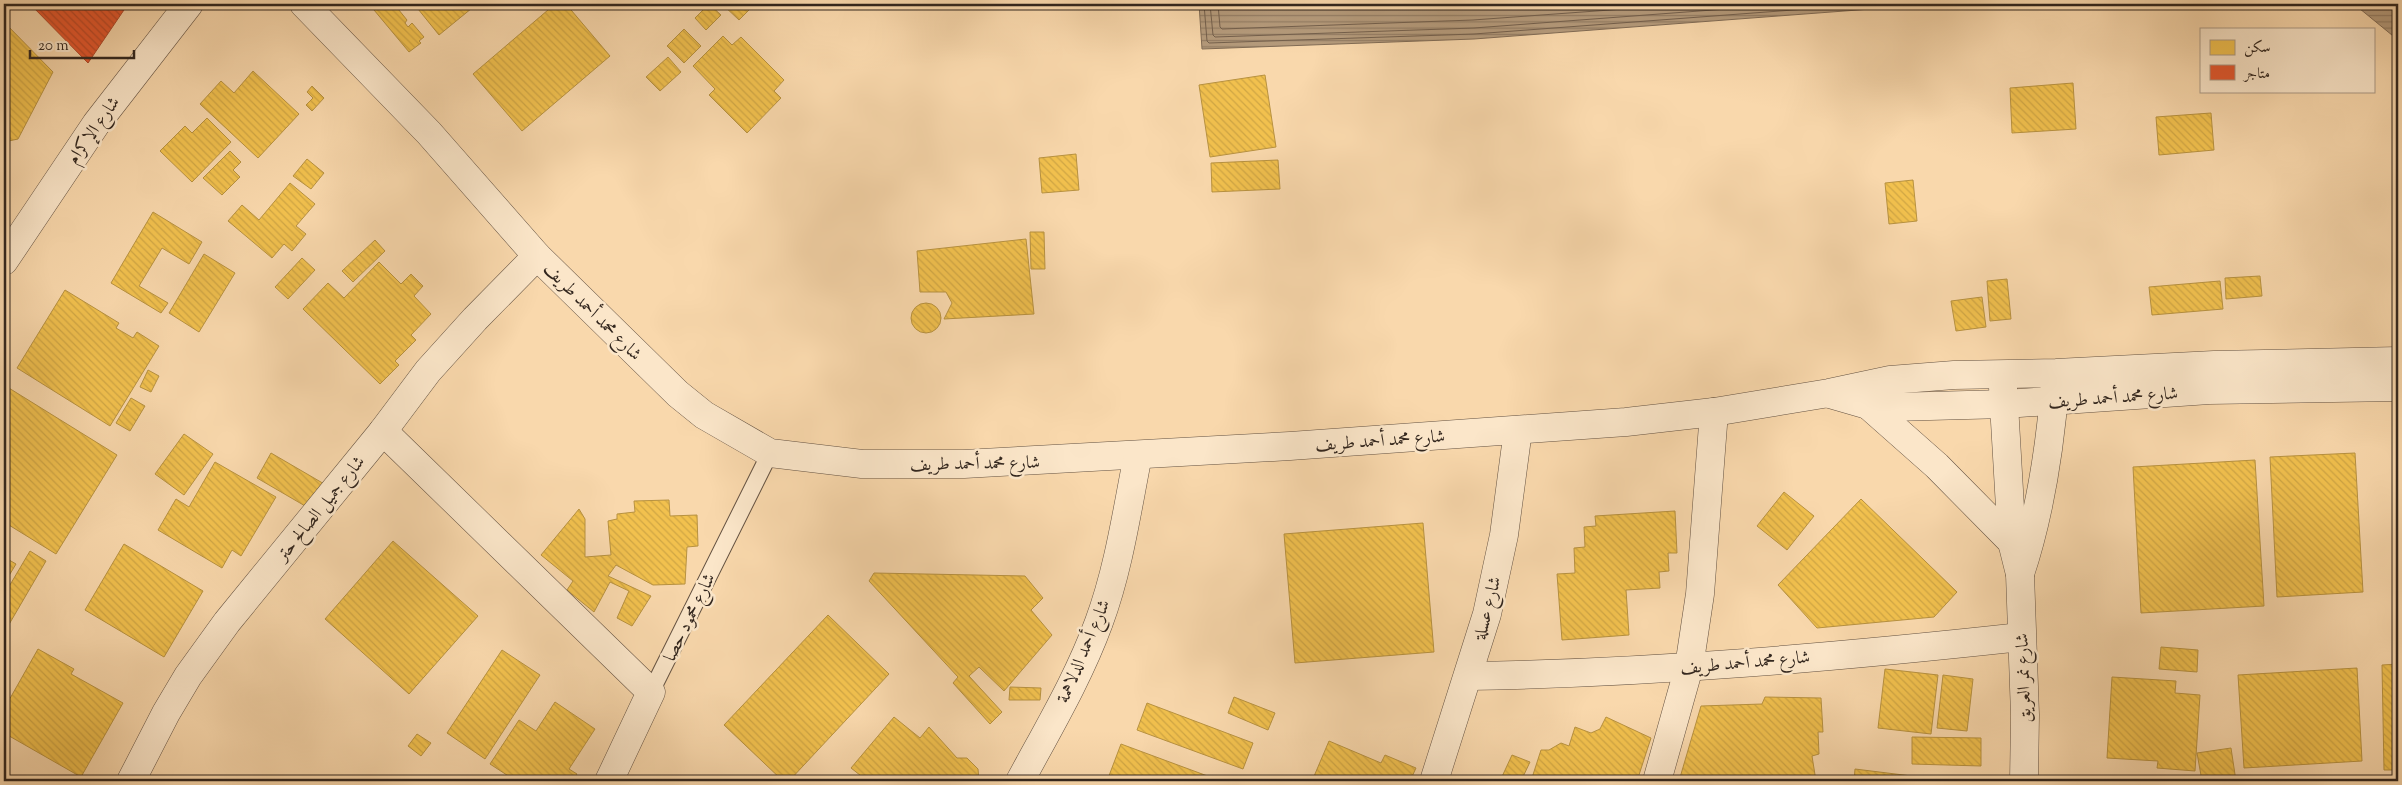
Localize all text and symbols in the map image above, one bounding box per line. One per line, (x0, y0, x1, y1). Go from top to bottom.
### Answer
scale bar (30, 28, 134, 60)
legend (2200, 28, 2374, 92)
text: 20 m (38, 36, 69, 57)
text: سكن (2244, 38, 2271, 59)
text: متاجر (2242, 64, 2270, 85)
street label: شارع الإكرام (62, 92, 128, 171)
street label: شارع محمد أحمد طريف (536, 256, 648, 368)
street label: شارع محمد أحمد طريف (2047, 379, 2179, 417)
street label: شارع محمد أحمد طريف (1314, 422, 1446, 460)
street label: شارع محمد أحمد طريف (910, 449, 1040, 479)
street label: شارع جميل الصالح حتر (269, 451, 373, 570)
street label: شارع محمود حصا (658, 569, 723, 666)
street label: شارع عسلة (1468, 574, 1509, 644)
street label: شارع أحمد الدلاهمة (1049, 595, 1118, 708)
street label: شارع نمر العريق (2010, 633, 2040, 723)
street label: شارع محمد أحمد طريف (1679, 643, 1811, 683)

